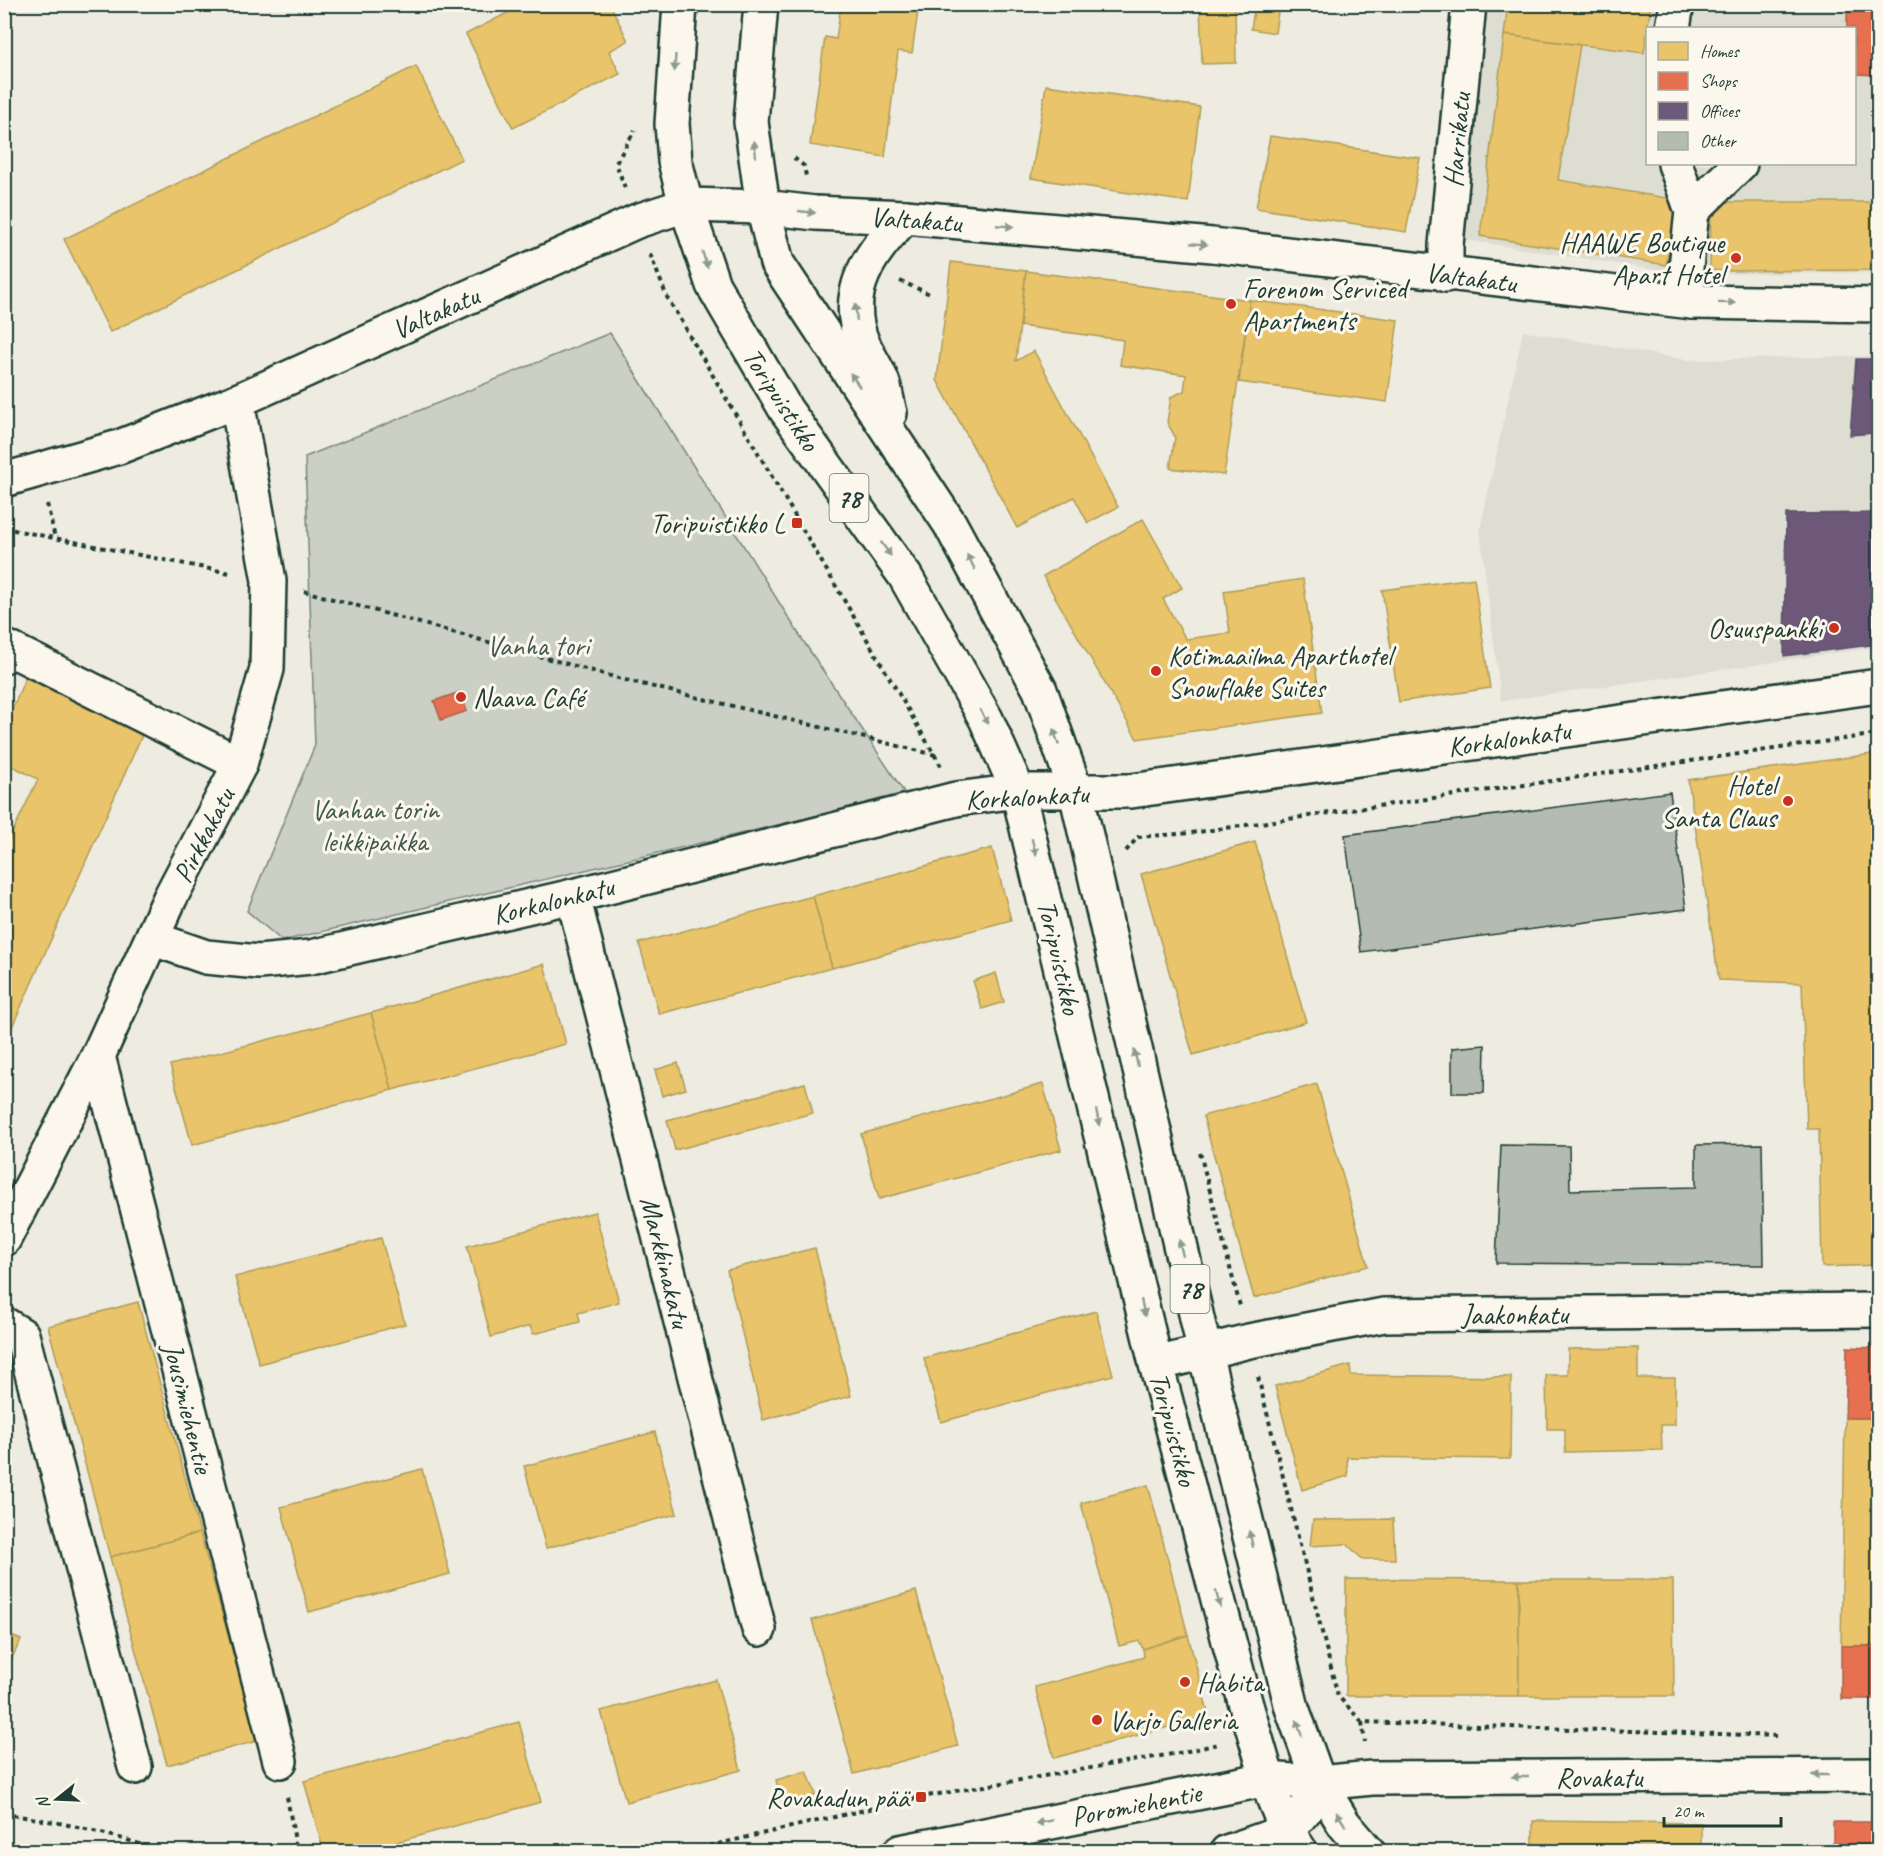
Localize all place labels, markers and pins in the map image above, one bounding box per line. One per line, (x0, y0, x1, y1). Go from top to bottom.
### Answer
place label: HAAWE Boutique Apart Hotel (1560, 225, 1729, 292)
marker: HAAWE Boutique Apart Hotel (1729, 251, 1743, 265)
place label: Forenom Serviced Apartments (1243, 271, 1410, 338)
marker: Forenom Serviced Apartments (1224, 297, 1238, 311)
place label: Toripuistikko L (650, 506, 786, 541)
marker: Toripuistikko L (790, 516, 804, 530)
place label: Osuuspankki (1708, 611, 1826, 646)
marker: Osuuspankki (1827, 621, 1841, 635)
place label: Kotimaailma Aparthotel Snowflake Suites (1168, 638, 1397, 705)
marker: Kotimaailma Aparthotel Snowflake Suites (1149, 664, 1163, 678)
place label: Naava Café (473, 680, 588, 715)
marker: Naava Café (454, 690, 468, 704)
place label: Hotel Santa Claus (1661, 768, 1781, 835)
marker: Hotel Santa Claus (1781, 794, 1795, 808)
place label: Habita (1197, 1665, 1266, 1700)
marker: Habita (1178, 1675, 1192, 1689)
place label: Varjo Galleria (1109, 1703, 1239, 1738)
marker: Varjo Galleria (1090, 1713, 1104, 1727)
place label: Rovakadun pää (766, 1780, 911, 1815)
marker: Rovakadun pää (914, 1790, 928, 1804)

